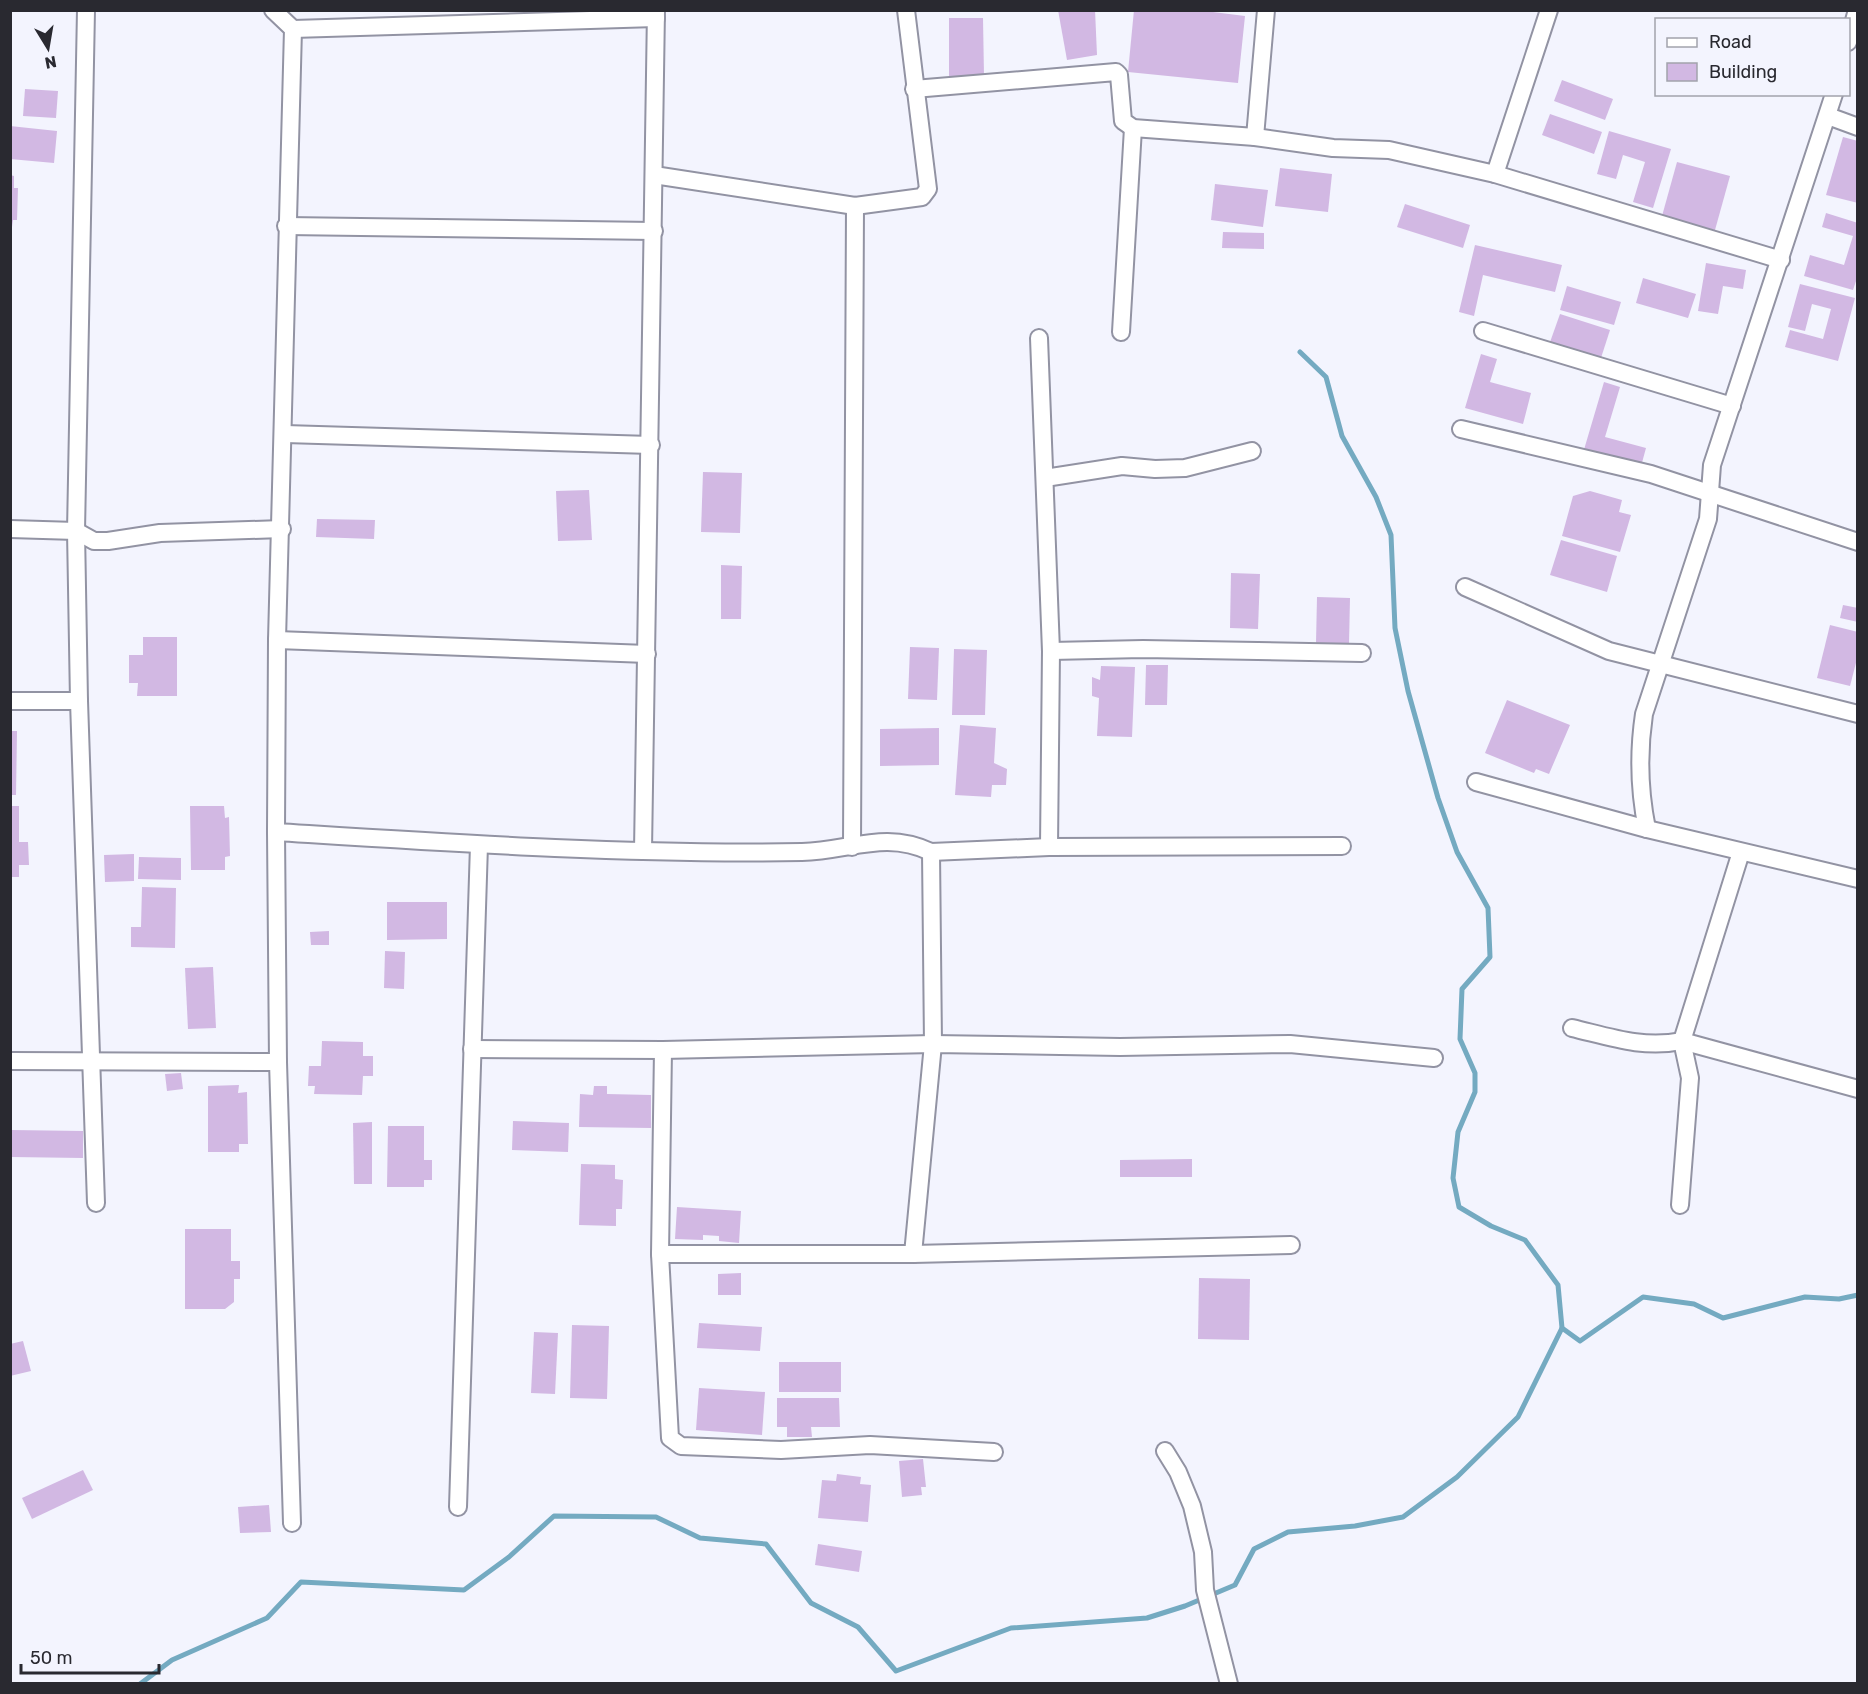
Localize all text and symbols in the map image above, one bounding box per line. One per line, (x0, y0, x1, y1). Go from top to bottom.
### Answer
north arrow (18, 18, 78, 78)
legend (1655, 18, 1850, 96)
text: Road (1709, 31, 1752, 53)
text: N (43, 52, 58, 73)
text: Building (1709, 61, 1777, 83)
scale bar (21, 1637, 159, 1675)
text: 50 m (30, 1647, 73, 1669)

